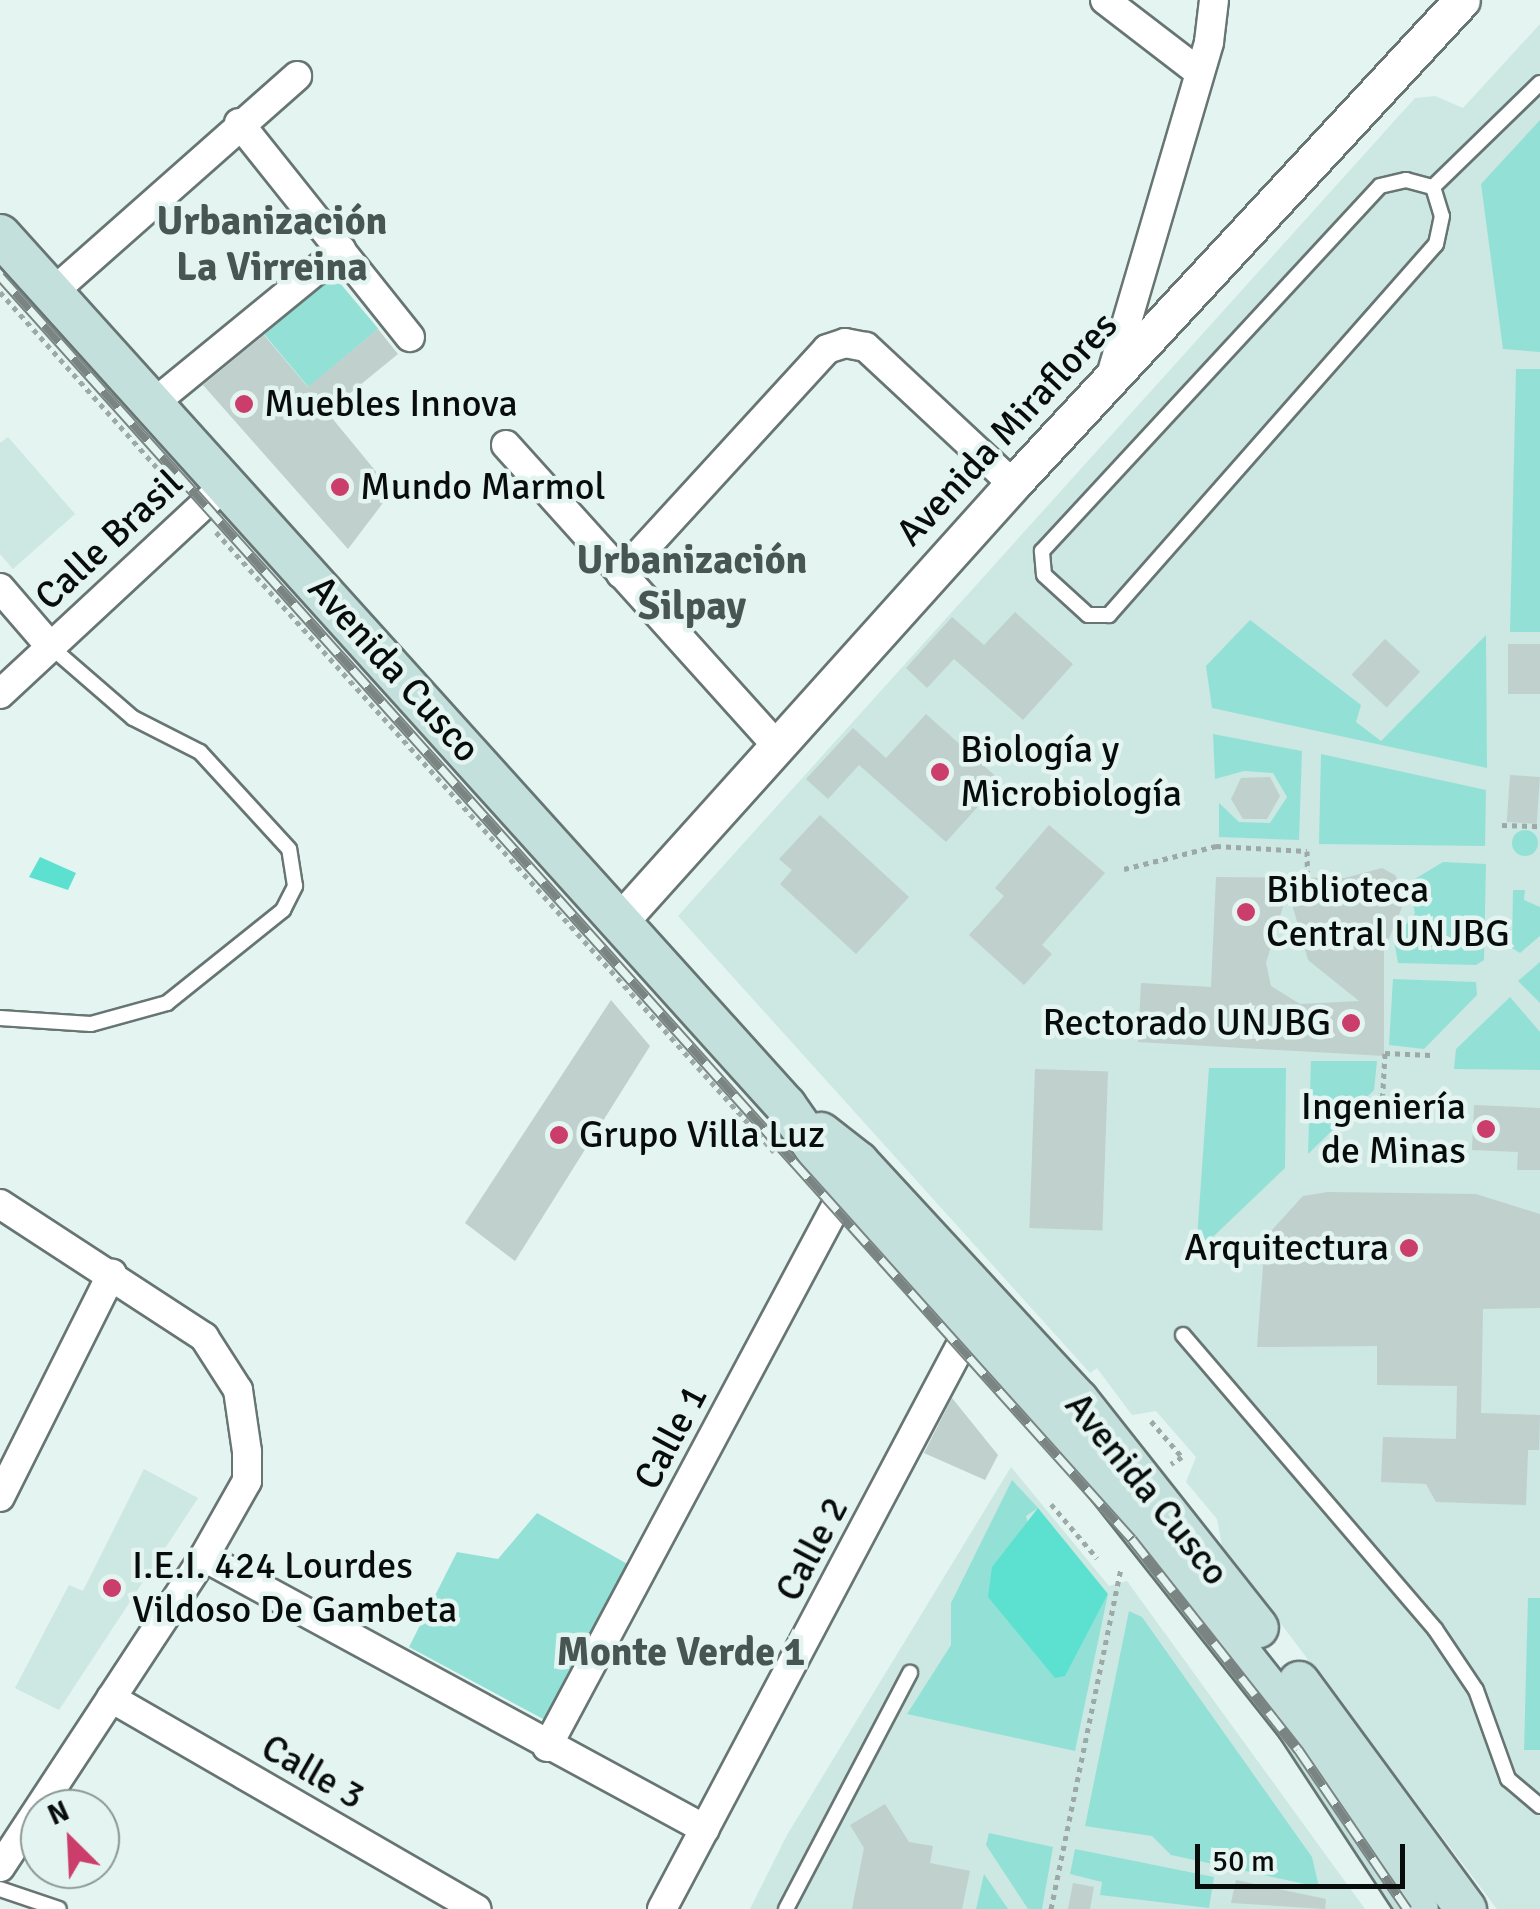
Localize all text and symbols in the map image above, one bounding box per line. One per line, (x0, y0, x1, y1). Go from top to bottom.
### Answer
district label: Urbanización La Virreina (157, 197, 387, 291)
street label: Avenida Miraflores (887, 303, 1127, 555)
place label: Muebles Innova (264, 381, 518, 427)
marker: Muebles Innova (233, 393, 255, 415)
street label: Calle Brasil (26, 460, 192, 620)
place label: Mundo Marmol (360, 464, 606, 510)
marker: Mundo Marmol (329, 476, 351, 498)
district label: Urbanización Silpay (577, 536, 807, 630)
street label: Avenida Cusco (298, 566, 490, 772)
place label: Biología y Microbiología (960, 727, 1182, 816)
marker: Biología y Microbiología (929, 761, 951, 783)
place label: Biblioteca Central UNJBG (1266, 867, 1510, 956)
marker: Biblioteca Central UNJBG (1235, 901, 1257, 923)
place label: Rectorado UNJBG (1042, 1000, 1331, 1046)
marker: Rectorado UNJBG (1340, 1012, 1362, 1034)
place label: Ingeniería de Minas (1301, 1084, 1466, 1174)
place label: Grupo Villa Luz (579, 1112, 825, 1158)
marker: Ingeniería de Minas (1475, 1118, 1497, 1140)
marker: Grupo Villa Luz (548, 1124, 570, 1146)
place label: Arquitectura (1184, 1225, 1389, 1271)
marker: Arquitectura (1398, 1237, 1420, 1259)
street label: Calle 1 (625, 1377, 717, 1497)
street label: Avenida Cusco (1055, 1383, 1239, 1595)
street label: Calle 2 (766, 1489, 858, 1609)
place label: I.E.I. 424 Lourdes Vildoso De Gambeta (132, 1543, 457, 1632)
marker: I.E.I. 424 Lourdes Vildoso De Gambeta (101, 1577, 123, 1599)
district label: Monte Verde 1 (557, 1628, 805, 1676)
street label: Calle 3 (253, 1724, 373, 1820)
north arrow (20, 1789, 120, 1889)
text: N (43, 1794, 74, 1833)
scale bar (1200, 1824, 1410, 1886)
text: 50 m (1212, 1843, 1275, 1880)

